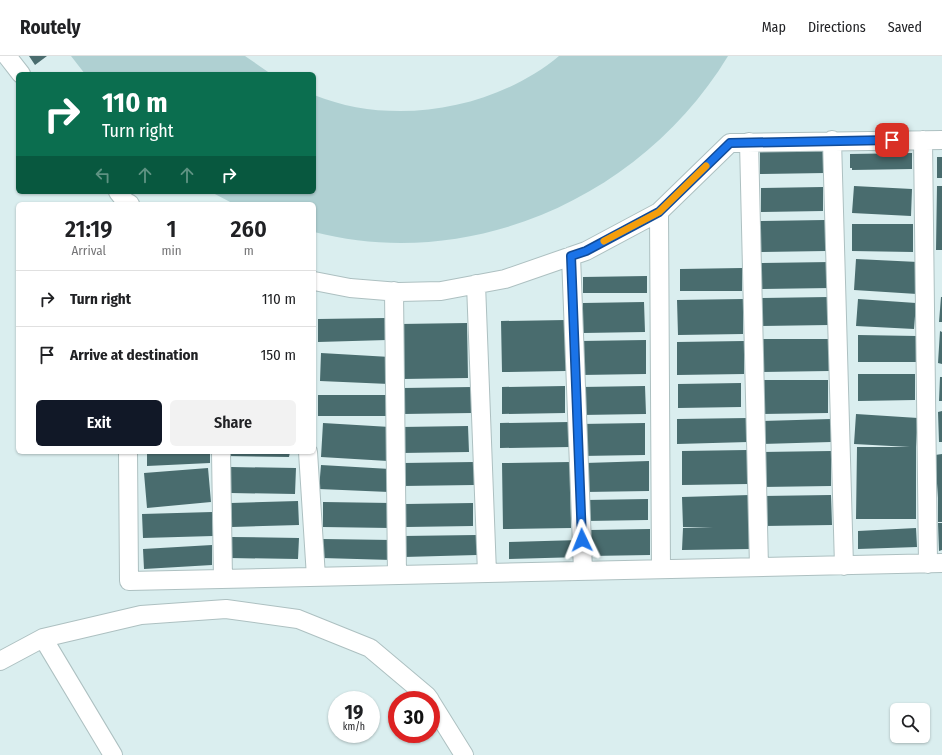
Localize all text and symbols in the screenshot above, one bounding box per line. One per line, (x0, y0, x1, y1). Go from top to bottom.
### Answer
text: Routely (20, 16, 80, 39)
text: Map (762, 19, 786, 36)
text: Directions (808, 19, 866, 36)
text: Saved (888, 19, 922, 36)
text: 110 m (102, 86, 168, 119)
icon: right (36, 88, 88, 140)
text: Turn right (102, 120, 174, 142)
pin (875, 123, 909, 157)
icon: arrive (881, 129, 903, 151)
icon: left (92, 164, 114, 186)
icon: ahead (134, 164, 156, 186)
icon: ahead (176, 164, 198, 186)
icon: right (218, 164, 240, 186)
text: 21:19 (65, 215, 112, 243)
text: 1 (166, 215, 176, 243)
text: 260 (231, 215, 267, 243)
text: Arrival (71, 243, 106, 258)
text: min (161, 243, 182, 258)
text: m (244, 243, 254, 258)
icon: right (36, 288, 58, 310)
text: Turn right (70, 290, 131, 308)
text: 110 m (262, 290, 296, 308)
icon: arrive (36, 344, 58, 366)
text: Arrive at destination (70, 346, 198, 364)
text: 150 m (260, 346, 296, 364)
button: Exit (36, 400, 162, 446)
button: Share (170, 400, 296, 446)
position arrow (561, 519, 603, 561)
speed limit sign: 30 (388, 691, 440, 743)
text: 19 (345, 700, 363, 724)
map controls (890, 703, 930, 743)
button: search (890, 703, 930, 743)
text: km/h (343, 721, 365, 733)

